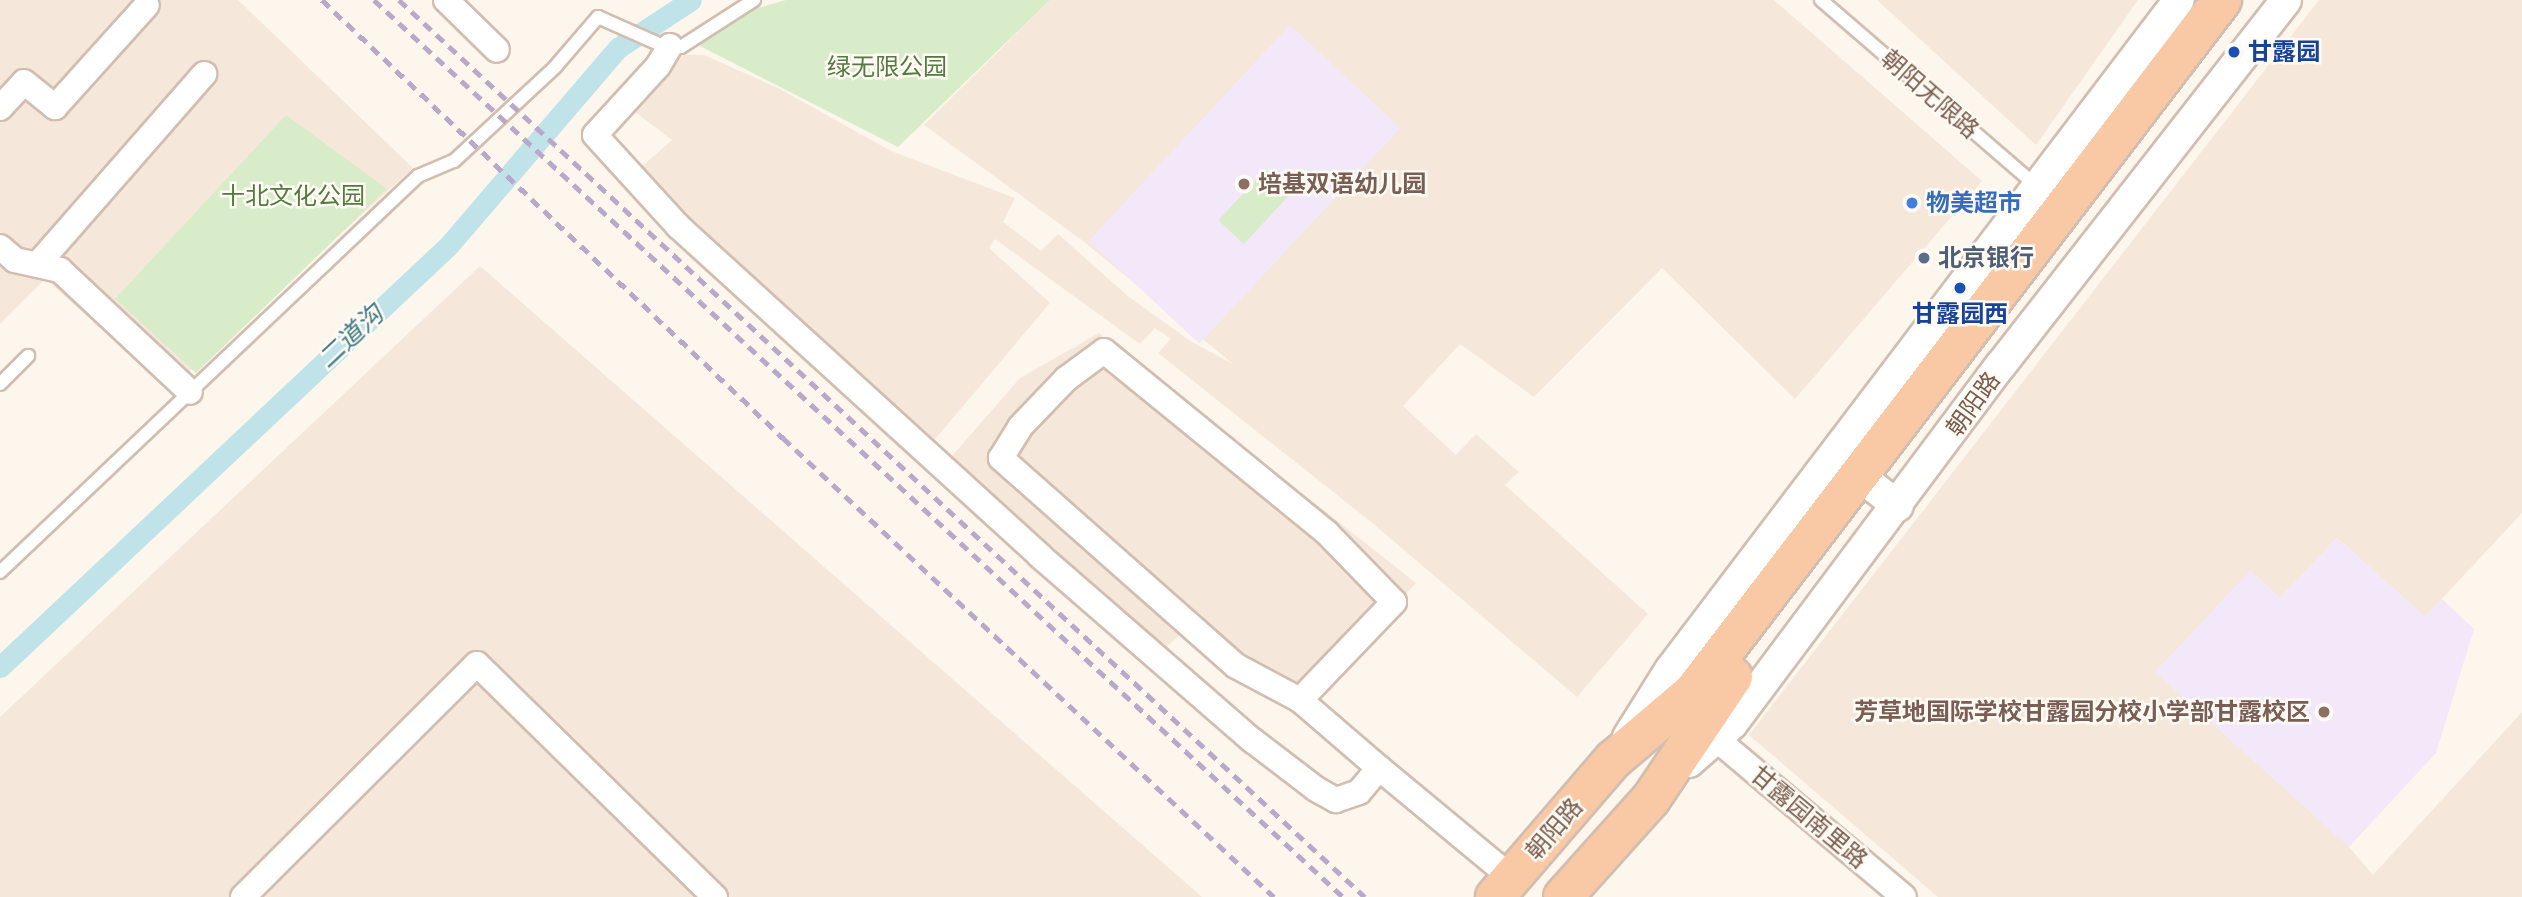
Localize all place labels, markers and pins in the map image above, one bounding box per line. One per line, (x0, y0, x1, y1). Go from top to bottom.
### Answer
place label: 甘露园 (2248, 38, 2320, 66)
marker: 甘露园 (2226, 44, 2242, 60)
place label: 培基双语幼儿园 (1258, 170, 1426, 198)
marker: 培基双语幼儿园 (1236, 176, 1252, 192)
place label: 物美超市 (1926, 189, 2022, 217)
marker: 物美超市 (1904, 195, 1920, 211)
place label: 北京银行 (1938, 244, 2034, 272)
marker: 北京银行 (1916, 250, 1932, 266)
marker: 甘露园西 (1952, 280, 1968, 296)
place label: 甘露园西 (1912, 300, 2008, 328)
place label: 芳草地国际学校甘露园分校小学部甘露校区 (1854, 698, 2310, 726)
marker: 芳草地国际学校甘露园分校小学部甘露校区 (2316, 704, 2332, 720)

